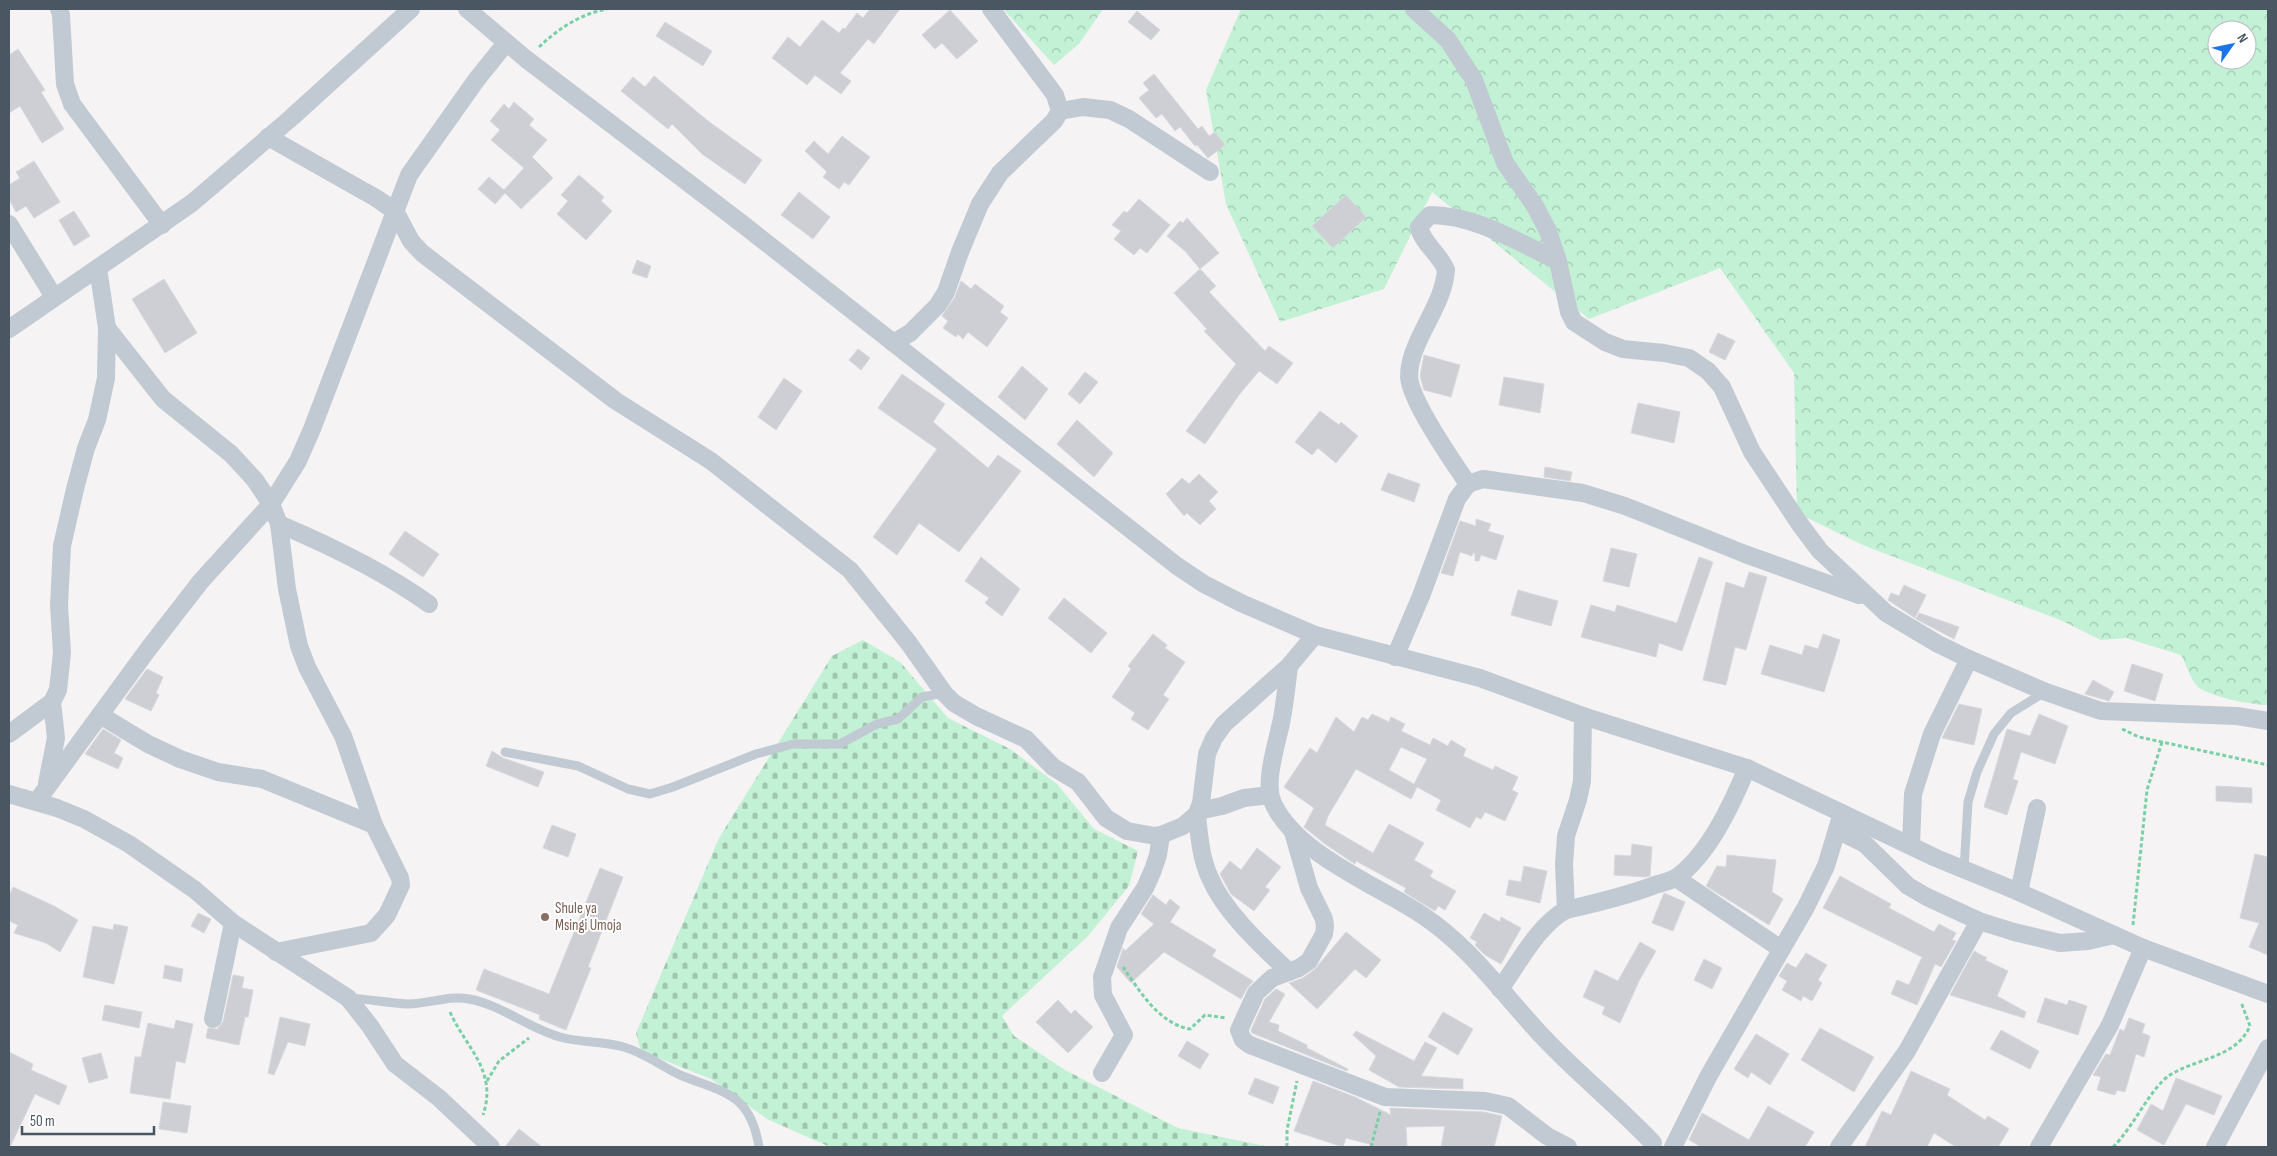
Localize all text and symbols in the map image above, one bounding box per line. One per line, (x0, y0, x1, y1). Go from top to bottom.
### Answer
north arrow (2207, 20, 2257, 70)
text: N (2233, 30, 2252, 46)
place label: Shule ya Msingi Umoja (555, 899, 622, 935)
marker: Shule ya Msingi Umoja (539, 911, 551, 923)
scale bar (22, 1104, 155, 1136)
text: 50 m (30, 1112, 55, 1131)

